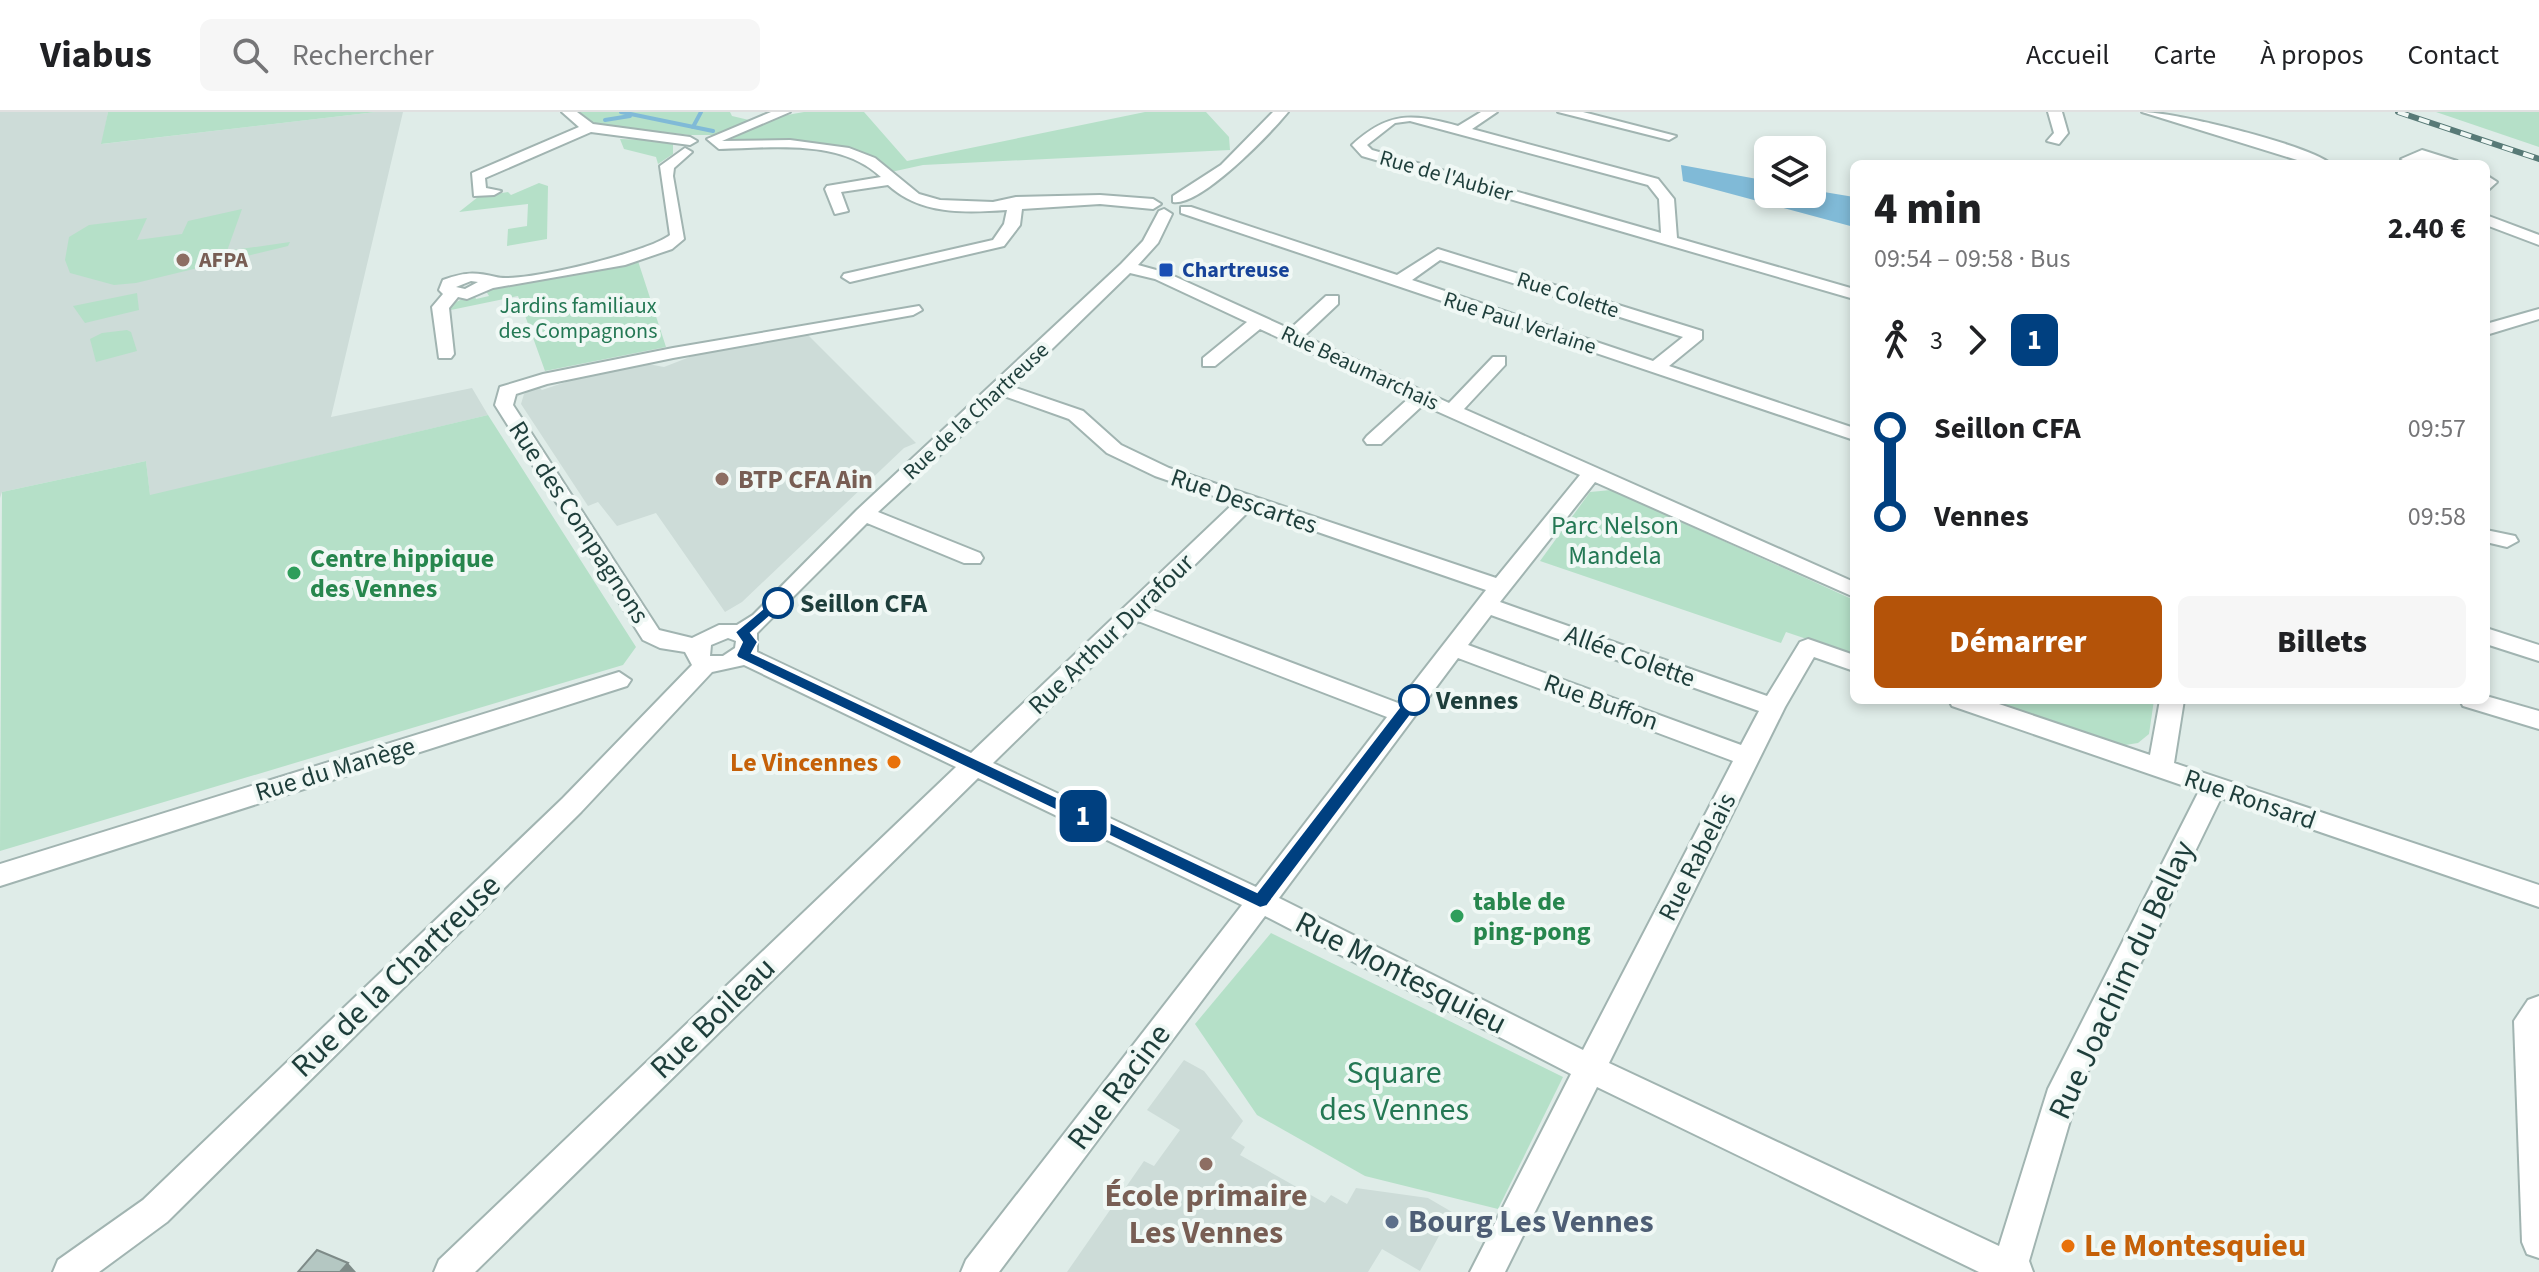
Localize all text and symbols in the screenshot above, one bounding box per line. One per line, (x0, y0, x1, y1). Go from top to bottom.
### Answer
search box (200, 19, 760, 91)
text: Viabus (40, 28, 152, 82)
icon: search (228, 33, 272, 77)
text: Rechercher (292, 34, 434, 77)
text: Accueil (2026, 35, 2109, 75)
text: Carte (2153, 35, 2216, 75)
text: À propos (2260, 35, 2364, 75)
text: Contact (2408, 35, 2499, 75)
map controls (1754, 136, 1826, 208)
button: layers (1754, 136, 1826, 208)
street label: Rue de l'Aubier (1376, 142, 1517, 210)
text: 4 min (1874, 178, 1982, 241)
text: 2.40 € (2388, 207, 2466, 250)
text: 09:54 – 09:58 · Bus (1874, 240, 2070, 277)
place label: AFPA (198, 244, 248, 276)
marker: AFPA (174, 251, 192, 269)
place label: Chartreuse (1182, 254, 1290, 286)
marker: Chartreuse (1157, 261, 1175, 279)
street label: Rue Colette (1513, 263, 1623, 327)
street label: Rue Paul Verlaine (1439, 283, 1601, 363)
park label: Jardins familiaux des Compagnons (499, 290, 657, 347)
street label: Rue Beaumarchais (1276, 317, 1444, 419)
icon: walk (1874, 318, 1918, 362)
icon: forward (1955, 318, 1999, 362)
text: 1 (2027, 320, 2042, 360)
text: 3 (1930, 322, 1943, 359)
street label: Rue de la Chartreuse (896, 335, 1056, 487)
text: Seillon CFA (1934, 407, 2081, 450)
text: 09:57 (2408, 410, 2466, 447)
street label: Rue des Compagnons (500, 414, 658, 631)
street label: Rue Descartes (1166, 459, 1322, 543)
place label: BTP CFA Ain (738, 461, 873, 498)
marker: BTP CFA Ain (713, 470, 731, 488)
text: Vennes (1934, 495, 2029, 538)
text: 09:58 (2408, 498, 2466, 535)
park label: Parc Nelson Mandela (1551, 507, 1679, 574)
place label: Centre hippique des Vennes (310, 540, 494, 607)
street label: Rue Arthur Durafour (1020, 544, 1203, 723)
marker: Centre hippique des Vennes (285, 564, 303, 582)
place label: Seillon CFA (800, 585, 928, 622)
marker: Seillon CFA (763, 588, 793, 618)
button: Démarrer (1874, 596, 2162, 688)
button: Billets (2178, 596, 2466, 688)
street label: Allée Colette (1560, 615, 1700, 697)
street label: Rue Buffon (1539, 664, 1663, 740)
place label: Vennes (1435, 682, 1518, 719)
marker: Vennes (1399, 685, 1429, 715)
street label: Rue du Manège (251, 727, 419, 811)
place label: Le Vincennes (730, 744, 878, 781)
marker: Le Vincennes (885, 753, 903, 771)
street label: Rue Ronsard (2179, 759, 2321, 839)
street label: Rue Rabelais (1649, 787, 1745, 927)
line badge: 1 (1057, 790, 1109, 842)
text: 1 (1076, 796, 1090, 836)
street label: Rue Joachim du Bellay (2037, 833, 2207, 1127)
street label: Rue de la Chartreuse (281, 864, 511, 1088)
place label: table de ping-pong (1473, 883, 1591, 950)
street label: Rue Montesquieu (1287, 900, 1515, 1046)
marker: table de ping-pong (1448, 907, 1466, 925)
street label: Rue Boileau (640, 946, 786, 1090)
street label: Rue Racine (1056, 1014, 1182, 1160)
park label: Square des Vennes (1319, 1050, 1469, 1133)
marker: École primaire Les Vennes (1197, 1155, 1215, 1173)
place label: École primaire Les Vennes (1104, 1173, 1308, 1256)
place label: Bourg Les Vennes (1408, 1199, 1654, 1245)
marker: Bourg Les Vennes (1383, 1213, 1401, 1231)
place label: Le Montesquieu (2084, 1223, 2306, 1269)
marker: Le Montesquieu (2059, 1237, 2077, 1255)

